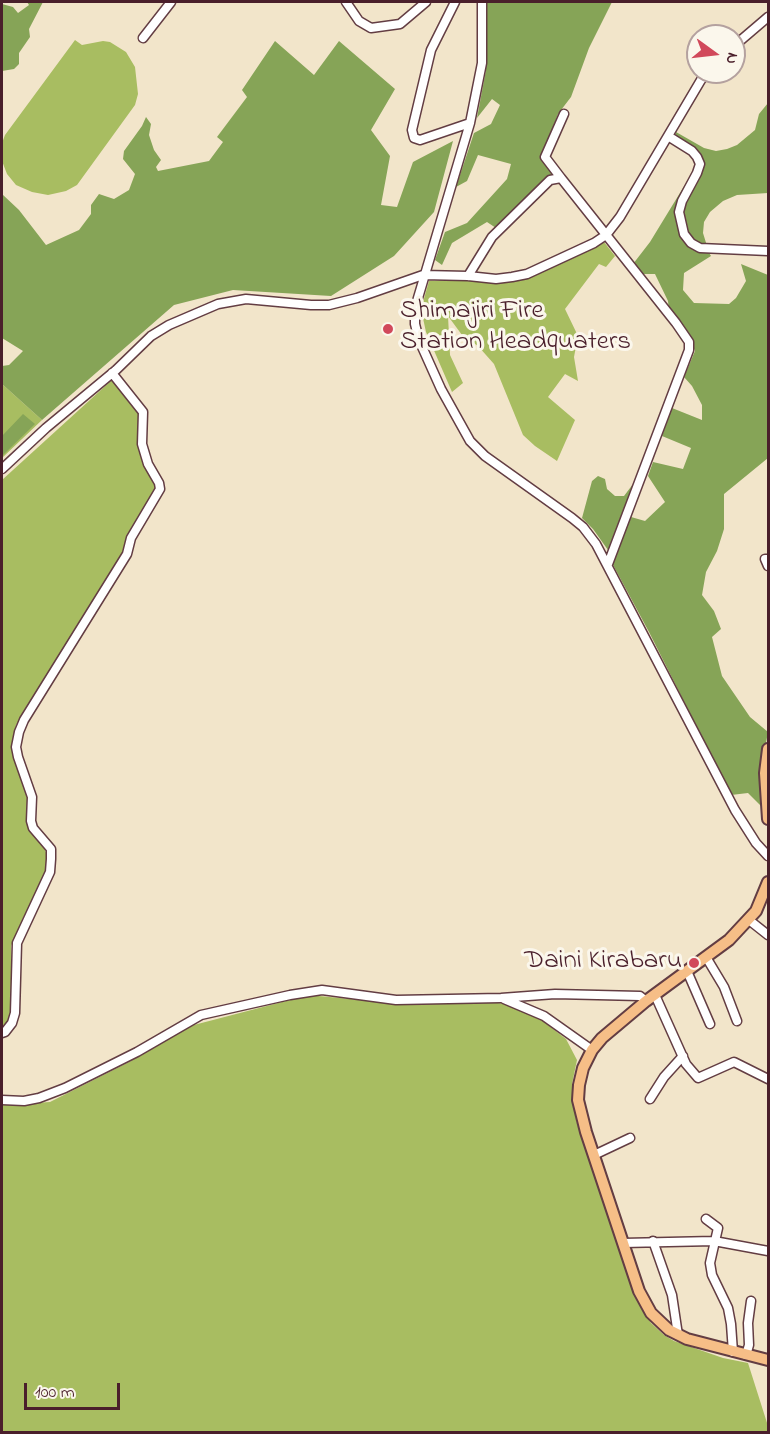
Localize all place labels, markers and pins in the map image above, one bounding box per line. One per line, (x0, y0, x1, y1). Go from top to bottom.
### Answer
place label: Shimajiri Fire Station Headquaters (400, 297, 631, 360)
marker: Shimajiri Fire Station Headquaters (381, 322, 395, 336)
place label: Daini Kirabaru (524, 947, 682, 979)
marker: Daini Kirabaru (687, 956, 701, 970)

